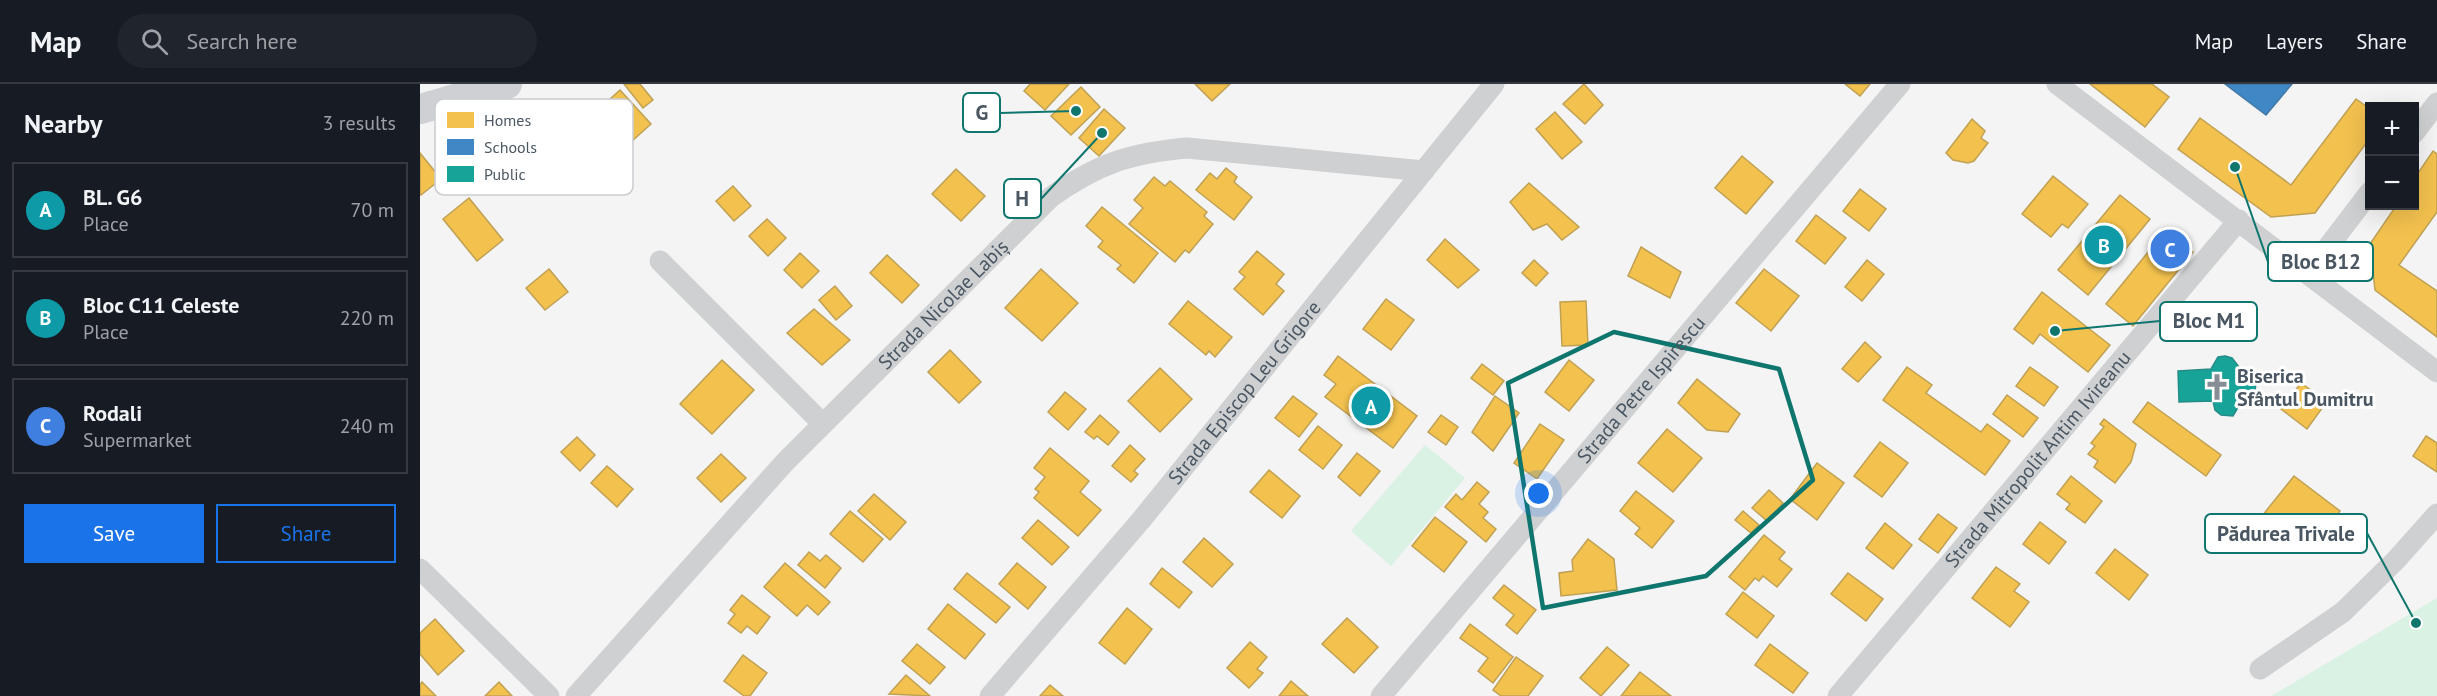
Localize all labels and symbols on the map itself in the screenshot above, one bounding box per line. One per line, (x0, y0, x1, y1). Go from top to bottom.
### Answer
callout: G (963, 93, 1000, 132)
legend (435, 99, 633, 195)
text: G (976, 99, 988, 126)
text: Homes (484, 110, 531, 130)
text: Schools (484, 137, 537, 157)
text: Public (484, 164, 526, 184)
callout: H (1004, 179, 1041, 218)
text: H (1015, 185, 1029, 212)
pin: B (2084, 222, 2124, 268)
pin: C (2150, 226, 2190, 272)
street label: Strada Nicolae Labiș (872, 234, 1014, 375)
callout: Bloc B12 (2268, 242, 2373, 281)
text: Bloc B12 (2281, 248, 2361, 275)
street label: Strada Episcop Leu Grigore (1162, 295, 1327, 490)
callout: Bloc M1 (2160, 302, 2257, 341)
text: Bloc M1 (2173, 307, 2245, 334)
street label: Strada Petre Ispirescu (1571, 310, 1711, 469)
street label: Strada Mitropolit Antim Ivireanu (1939, 345, 2137, 573)
place label: Biserica Sfântul Dumitru (2237, 363, 2373, 412)
church icon: Biserica Sfântul Dumitru (2202, 372, 2232, 402)
pin: A (1352, 384, 1390, 428)
your location (1524, 479, 1553, 508)
callout: Pădurea Trivale (2205, 514, 2367, 553)
text: Pădurea Trivale (2217, 520, 2355, 547)

